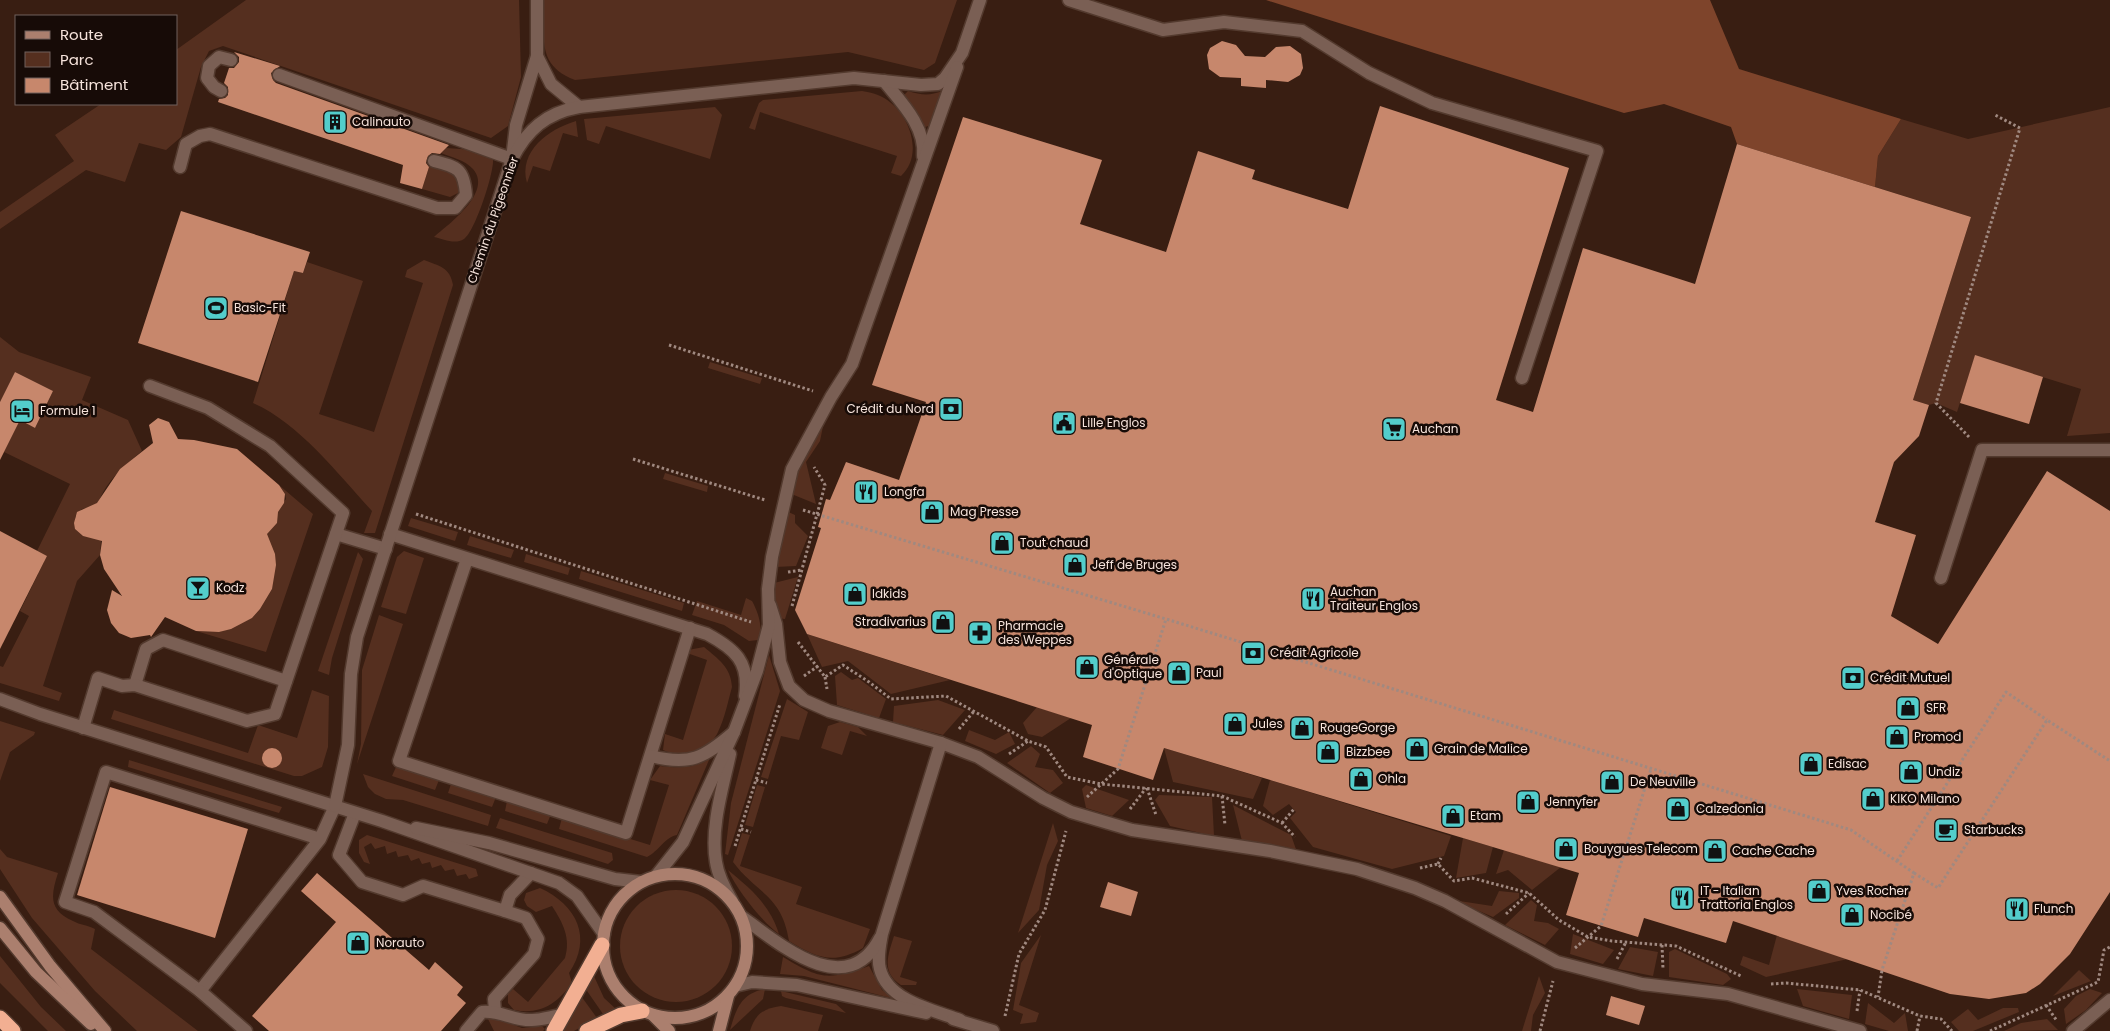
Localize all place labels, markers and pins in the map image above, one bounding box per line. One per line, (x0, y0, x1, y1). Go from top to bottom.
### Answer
building icon: Calinauto (322, 109, 348, 135)
place label: Calinauto (352, 113, 411, 130)
sports icon: Basic-Fit (203, 295, 229, 321)
place label: Basic-Fit (234, 299, 286, 316)
bank icon: Crédit du Nord (938, 396, 964, 422)
hotel icon: Formule 1 (9, 398, 35, 424)
place label: Crédit du Nord (846, 400, 934, 417)
place label: Formule 1 (40, 402, 96, 419)
public building icon: Lille Englos (1051, 410, 1077, 436)
place label: Lille Englos (1082, 414, 1146, 431)
supermarket icon: Auchan (1381, 416, 1407, 442)
place label: Auchan (1412, 420, 1459, 437)
restaurant icon: Longfa (853, 479, 879, 505)
place label: Longfa (884, 483, 925, 500)
shop icon: Mag Presse (919, 499, 945, 525)
place label: Mag Presse (950, 503, 1019, 520)
shop icon: Tout chaud (989, 530, 1015, 556)
place label: Tout chaud (1020, 534, 1088, 551)
shop icon: Jeff de Bruges (1062, 552, 1088, 578)
place label: Jeff de Bruges (1092, 556, 1177, 573)
bar icon: Kodz (185, 575, 211, 601)
place label: Kodz (216, 579, 244, 596)
shop icon: Idkids (842, 581, 868, 607)
place label: Auchan Traiteur Englos (1330, 583, 1418, 614)
place label: Idkids (872, 585, 907, 602)
restaurant icon: Auchan Traiteur Englos (1300, 586, 1326, 612)
shop icon: Stradivarius (930, 609, 956, 635)
place label: Stradivarius (855, 613, 926, 630)
place label: Pharmacie des Weppes (998, 617, 1072, 648)
pharmacy icon: Pharmacie des Weppes (967, 620, 993, 646)
bank icon: Crédit Agricole (1240, 640, 1266, 666)
place label: Crédit Agricole (1270, 644, 1359, 661)
place label: Générale d'Optique (1104, 651, 1162, 682)
shop icon: Générale d'Optique (1074, 654, 1100, 680)
shop icon: Paul (1166, 660, 1192, 686)
place label: Paul (1196, 664, 1222, 681)
bank icon: Crédit Mutuel (1840, 665, 1866, 691)
place label: Crédit Mutuel (1870, 669, 1950, 686)
shop icon: SFR (1895, 695, 1921, 721)
place label: SFR (1926, 699, 1946, 716)
shop icon: Jules (1222, 711, 1248, 737)
place label: Jules (1252, 715, 1283, 732)
shop icon: RougeGorge (1289, 715, 1315, 741)
place label: RougeGorge (1320, 719, 1395, 736)
shop icon: Promod (1884, 724, 1910, 750)
place label: Promod (1914, 728, 1961, 745)
shop icon: Grain de Malice (1404, 736, 1430, 762)
shop icon: Bizzbee (1315, 739, 1341, 765)
place label: Grain de Malice (1434, 740, 1528, 757)
place label: Bizzbee (1346, 743, 1390, 760)
shop icon: Edisac (1798, 751, 1824, 777)
place label: Edisac (1828, 755, 1867, 772)
shop icon: Undiz (1898, 759, 1924, 785)
place label: Undiz (1928, 763, 1960, 780)
shop icon: Ohla (1348, 766, 1374, 792)
shop icon: De Neuville (1599, 769, 1625, 795)
place label: Ohla (1378, 770, 1406, 787)
place label: De Neuville (1630, 773, 1696, 790)
shop icon: KIKO Milano (1860, 786, 1886, 812)
shop icon: Jennyfer (1515, 789, 1541, 815)
place label: KIKO Milano (1890, 790, 1960, 807)
place label: Jennyfer (1546, 793, 1598, 810)
shop icon: Calzedonia (1665, 796, 1691, 822)
place label: Calzedonia (1696, 800, 1764, 817)
shop icon: Etam (1440, 803, 1466, 829)
place label: Etam (1470, 807, 1501, 824)
cafe icon: Starbucks (1933, 817, 1959, 843)
place label: Starbucks (1964, 821, 2024, 838)
shop icon: Bouygues Telecom (1553, 836, 1579, 862)
shop icon: Cache Cache (1702, 838, 1728, 864)
place label: Bouygues Telecom (1584, 840, 1698, 857)
place label: Cache Cache (1732, 842, 1815, 859)
shop icon: Yves Rocher (1806, 878, 1832, 904)
place label: IT - Italian Trattoria Englos (1700, 882, 1793, 913)
place label: Yves Rocher (1836, 882, 1909, 899)
restaurant icon: IT - Italian Trattoria Englos (1669, 885, 1695, 911)
restaurant icon: Flunch (2004, 896, 2030, 922)
place label: Flunch (2034, 900, 2073, 917)
shop icon: Nocibé (1839, 902, 1865, 928)
place label: Nocibé (1870, 906, 1912, 923)
shop icon: Norauto (345, 930, 371, 956)
place label: Norauto (376, 934, 425, 951)

